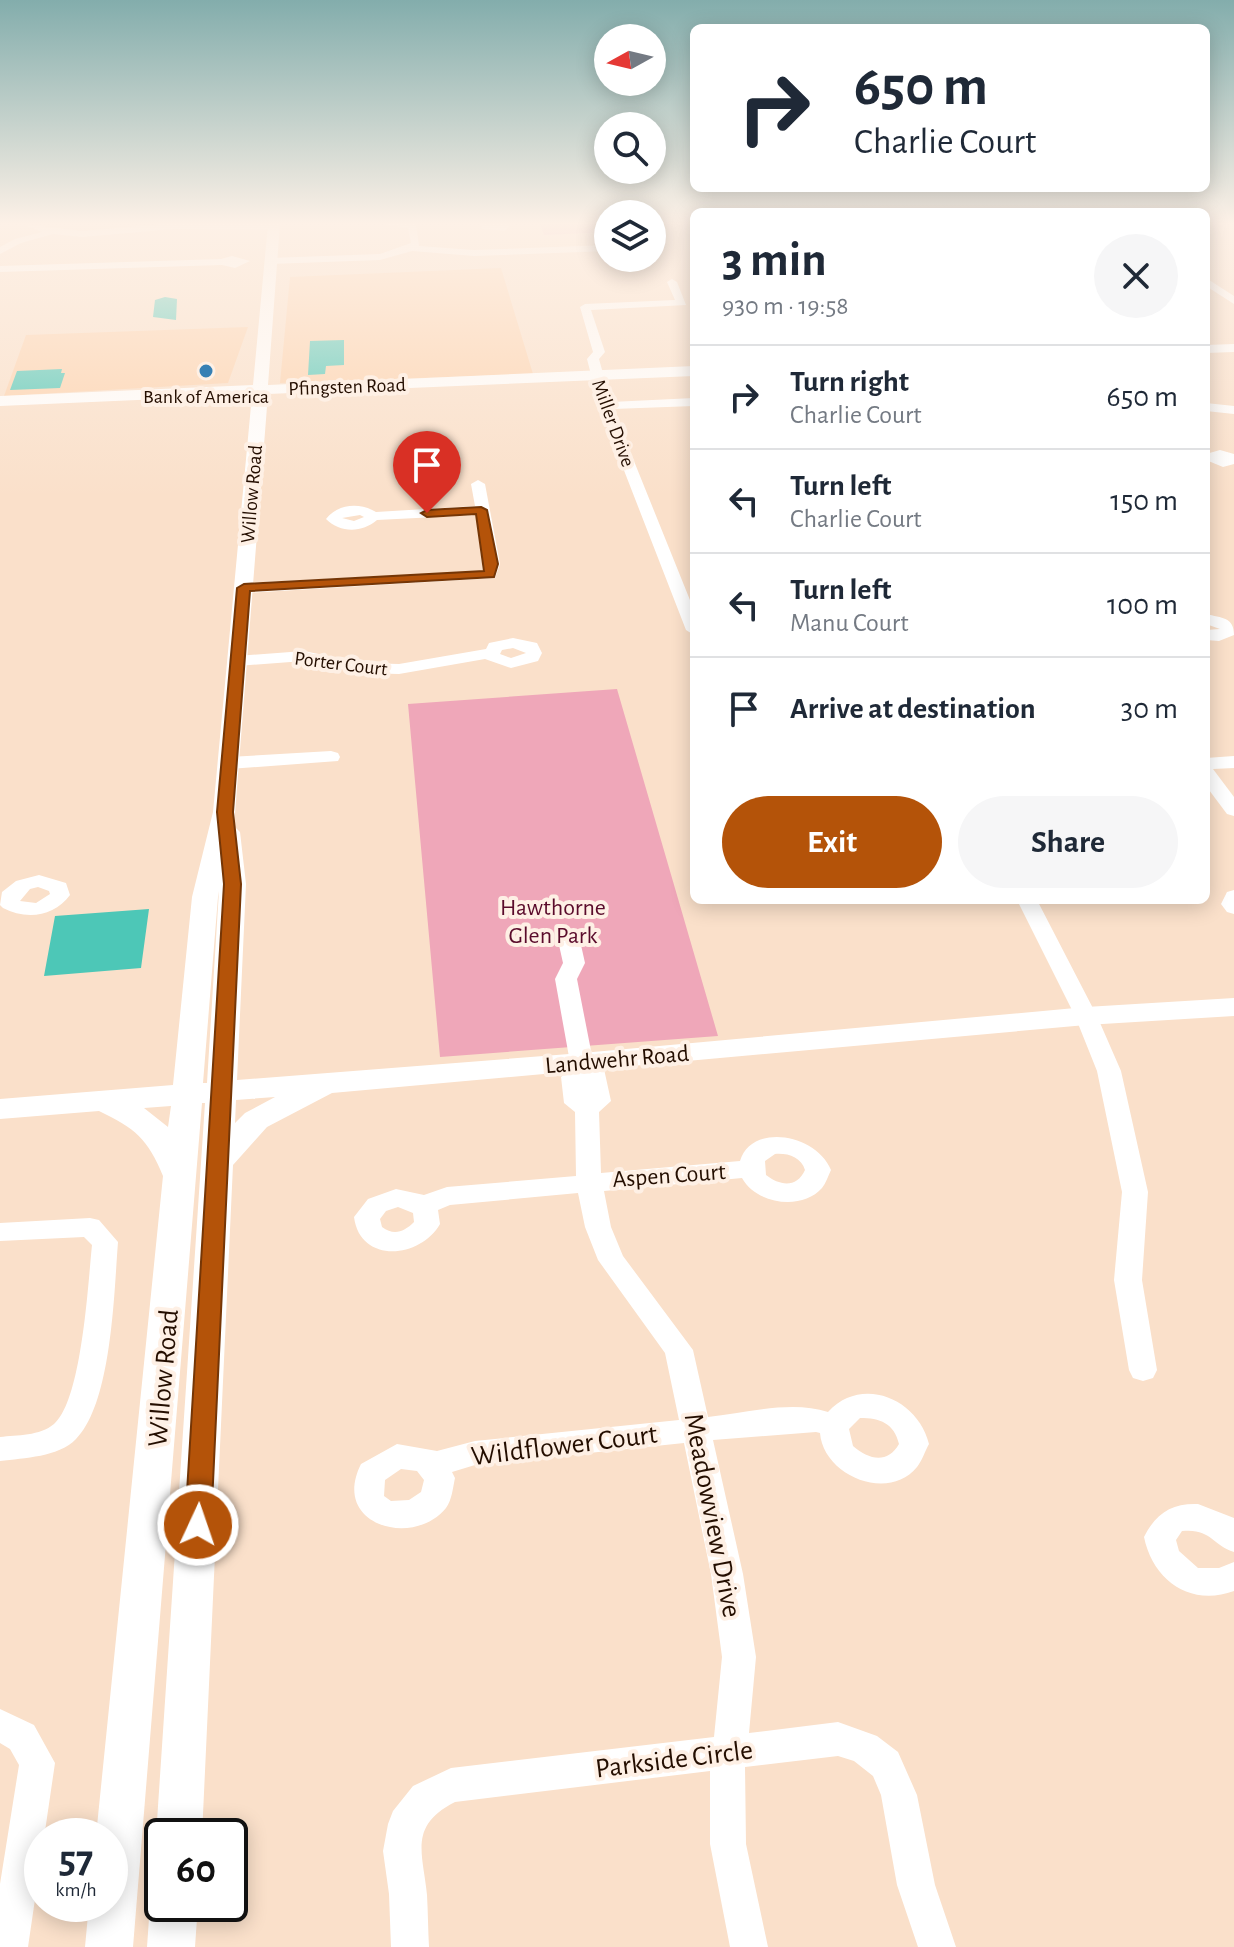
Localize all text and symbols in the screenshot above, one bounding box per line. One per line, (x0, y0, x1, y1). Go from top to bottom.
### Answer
north arrow (594, 24, 666, 96)
map controls (594, 24, 666, 272)
icon: right (722, 56, 826, 160)
text: 650 m (854, 59, 988, 115)
button: search (594, 112, 666, 184)
text: Charlie Court (854, 124, 1036, 160)
button: layers (594, 200, 666, 272)
button: close (1094, 234, 1178, 318)
text: 3 min (722, 237, 827, 285)
text: 930 m · 19:58 (722, 293, 849, 319)
marker: Bank of America (197, 362, 215, 380)
text: Turn right (790, 367, 909, 397)
street label: Pfingsten Road (288, 375, 406, 399)
icon: right (722, 375, 766, 419)
street label: Miller Drive (588, 377, 638, 470)
text: 650 m (1107, 382, 1178, 412)
place label: Bank of America (143, 387, 269, 407)
text: Charlie Court (790, 402, 922, 428)
pin (393, 431, 461, 513)
icon: arrive (405, 443, 449, 487)
street label: Willow Road (238, 444, 266, 544)
text: Turn left (790, 471, 891, 501)
icon: left (722, 479, 766, 523)
text: 150 m (1110, 486, 1178, 516)
text: Charlie Court (790, 506, 922, 532)
text: Turn left (790, 575, 891, 605)
icon: left (722, 583, 766, 627)
text: 100 m (1107, 590, 1178, 620)
text: Manu Court (790, 610, 908, 636)
street label: Porter Court (293, 648, 389, 680)
icon: arrive (722, 687, 766, 731)
text: Arrive at destination (790, 694, 1036, 724)
text: 30 m (1121, 694, 1178, 724)
button: Exit (722, 796, 942, 888)
button: Share (958, 796, 1178, 888)
park label: Hawthorne Glen Park (500, 896, 606, 948)
street label: Landwehr Road (544, 1042, 690, 1078)
street label: Aspen Court (612, 1160, 727, 1192)
street label: Willow Road (144, 1308, 184, 1448)
street label: Meadowview Drive (679, 1411, 746, 1620)
street label: Wildflower Court (470, 1421, 659, 1471)
position arrow (156, 1483, 240, 1567)
street label: Parkside Circle (594, 1736, 755, 1784)
speed limit sign: 60 (144, 1818, 248, 1922)
text: 57 (59, 1840, 93, 1880)
text: km/h (55, 1880, 97, 1900)

